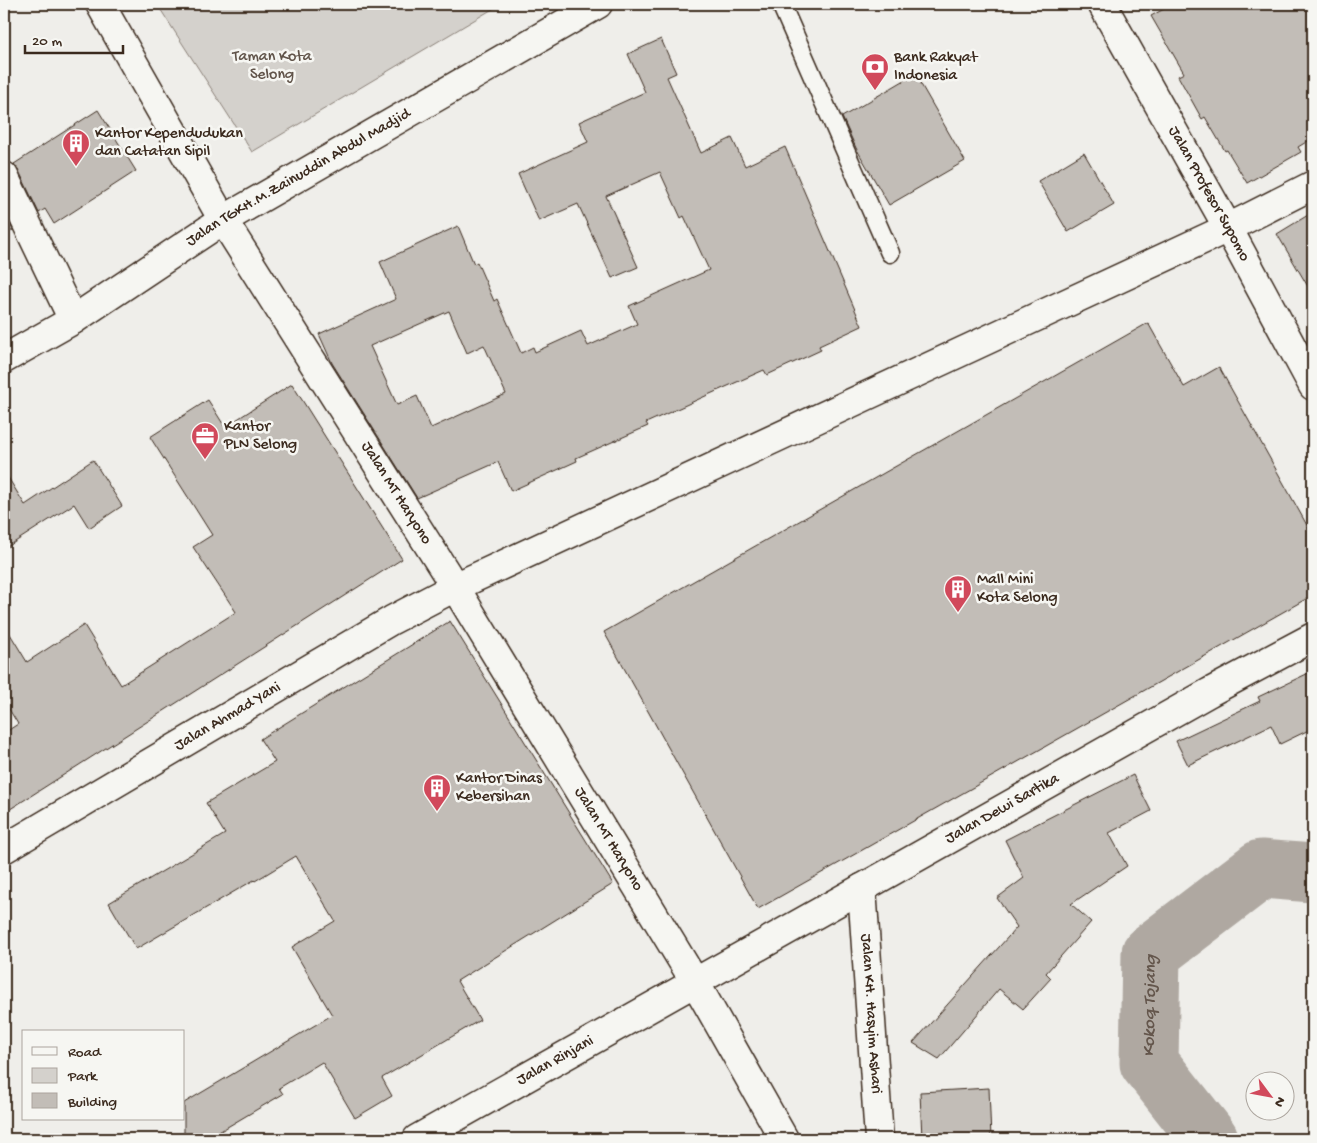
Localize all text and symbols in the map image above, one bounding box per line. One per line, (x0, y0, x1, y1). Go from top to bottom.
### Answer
scale bar (25, 22, 122, 54)
text: 20 m (32, 33, 62, 51)
park label: Taman Kota Selong (231, 48, 313, 85)
place label: Bank Rakyat Indonesia (893, 49, 979, 86)
bank icon: Bank Rakyat Indonesia (860, 52, 890, 91)
street label: Jalan TGKH.M.Zainuddin Abdul Madjid (183, 104, 415, 251)
street label: Jalan Profesor Supomo (1163, 123, 1254, 265)
place label: Kantor Kependudukan dan Catatan Sipil (95, 125, 243, 162)
building icon: Kantor Kependudukan dan Catatan Sipil (61, 128, 91, 167)
place label: Kantor PLN Selong (223, 418, 297, 455)
office icon: Kantor PLN Selong (190, 421, 220, 460)
street label: Jalan MT Haryono (356, 438, 435, 548)
place label: Mall Mini Kota Selong (977, 571, 1058, 608)
building icon: Mall Mini Kota Selong (943, 574, 973, 613)
street label: Jalan Ahmad Yani (171, 678, 284, 756)
street label: Jalan Dewi Sartika (942, 769, 1064, 849)
place label: Kantor Dinas Kebersihan (456, 770, 543, 807)
building icon: Kantor Dinas Kebersihan (422, 773, 452, 812)
street label: Jalan MT Haryono (570, 784, 647, 895)
street label: Jalan KH. Hasyim Ashari (856, 933, 885, 1094)
water label: Kokoq Tojang (1139, 953, 1161, 1057)
legend (22, 1030, 185, 1120)
street label: Jalan Rinjani (514, 1032, 597, 1090)
text: Road (68, 1044, 102, 1062)
text: Park (67, 1068, 98, 1086)
north arrow (1244, 1070, 1294, 1120)
text: N (1269, 1093, 1289, 1110)
text: Building (67, 1094, 117, 1112)

